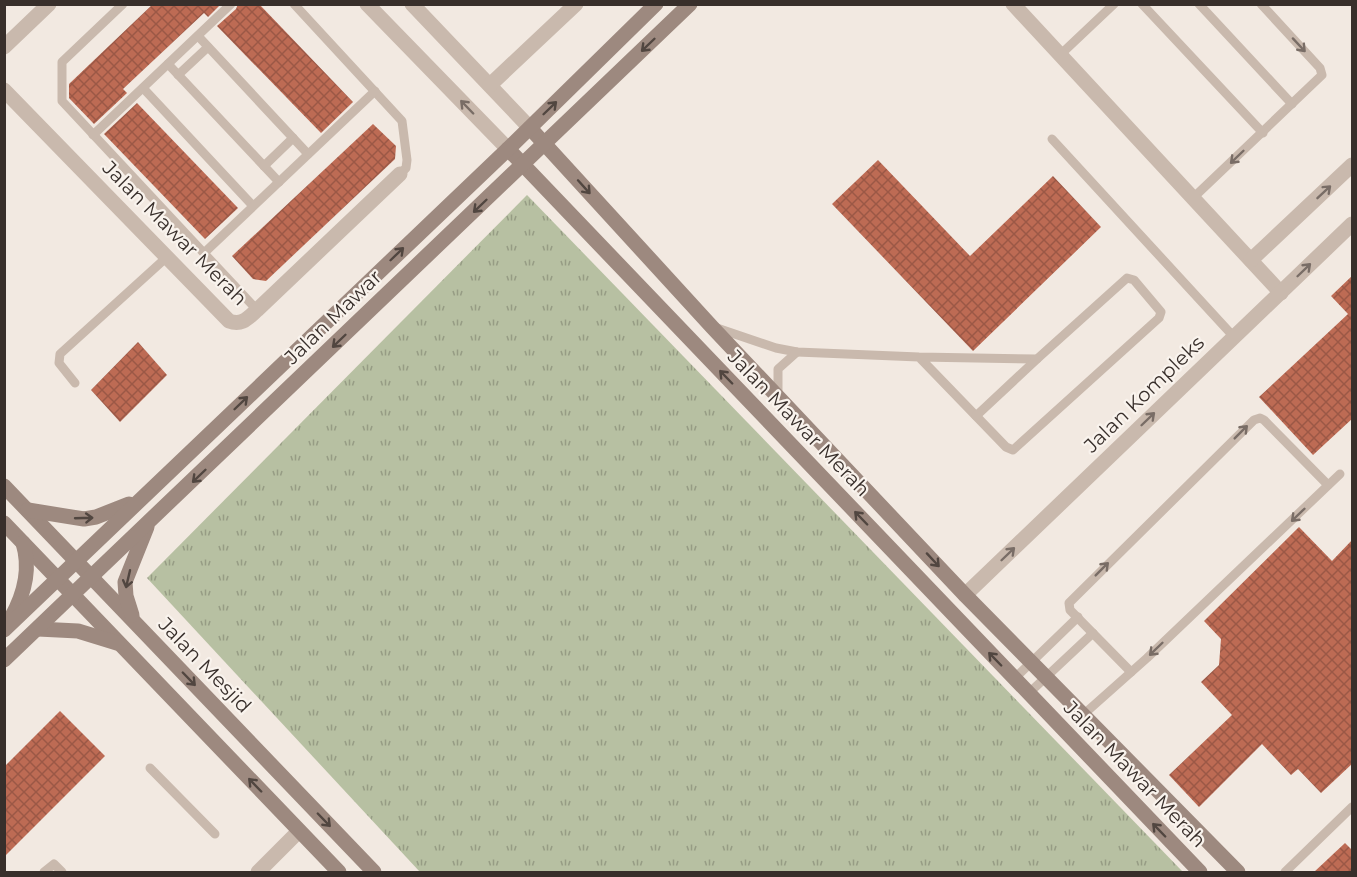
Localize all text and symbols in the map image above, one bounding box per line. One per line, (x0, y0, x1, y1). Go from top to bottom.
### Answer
one-way arrow (641, 38, 656, 52)
one-way arrow (1292, 38, 1306, 53)
one-way arrow (460, 100, 474, 115)
one-way arrow (542, 100, 557, 115)
one-way arrow (1230, 150, 1245, 164)
street label: Jalan Mawar Merah (97, 155, 252, 310)
one-way arrow (577, 179, 592, 194)
one-way arrow (1316, 185, 1331, 199)
one-way arrow (473, 198, 488, 212)
one-way arrow (390, 247, 405, 261)
one-way arrow (1297, 263, 1312, 277)
street label: Jalan Mawar (279, 265, 386, 370)
street label: Jalan Kompleks (1078, 330, 1209, 458)
one-way arrow (332, 333, 347, 348)
street label: Jalan Mawar Merah (722, 344, 875, 501)
one-way arrow (718, 370, 733, 385)
one-way arrow (233, 395, 248, 410)
one-way arrow (1141, 412, 1156, 427)
one-way arrow (1233, 425, 1248, 439)
one-way arrow (191, 468, 206, 483)
one-way arrow (1290, 508, 1305, 522)
one-way arrow (853, 511, 868, 526)
one-way arrow (73, 512, 93, 524)
one-way arrow (1000, 547, 1015, 561)
one-way arrow (926, 553, 940, 568)
one-way arrow (1094, 561, 1109, 576)
one-way arrow (122, 569, 133, 588)
street label: Jalan Mesjid (153, 612, 256, 718)
one-way arrow (1149, 642, 1164, 656)
one-way arrow (989, 652, 1003, 667)
one-way arrow (182, 672, 197, 687)
street label: Jalan Mawar Merah (1058, 695, 1211, 852)
one-way arrow (248, 777, 262, 792)
one-way arrow (317, 813, 331, 828)
one-way arrow (1152, 823, 1166, 838)

